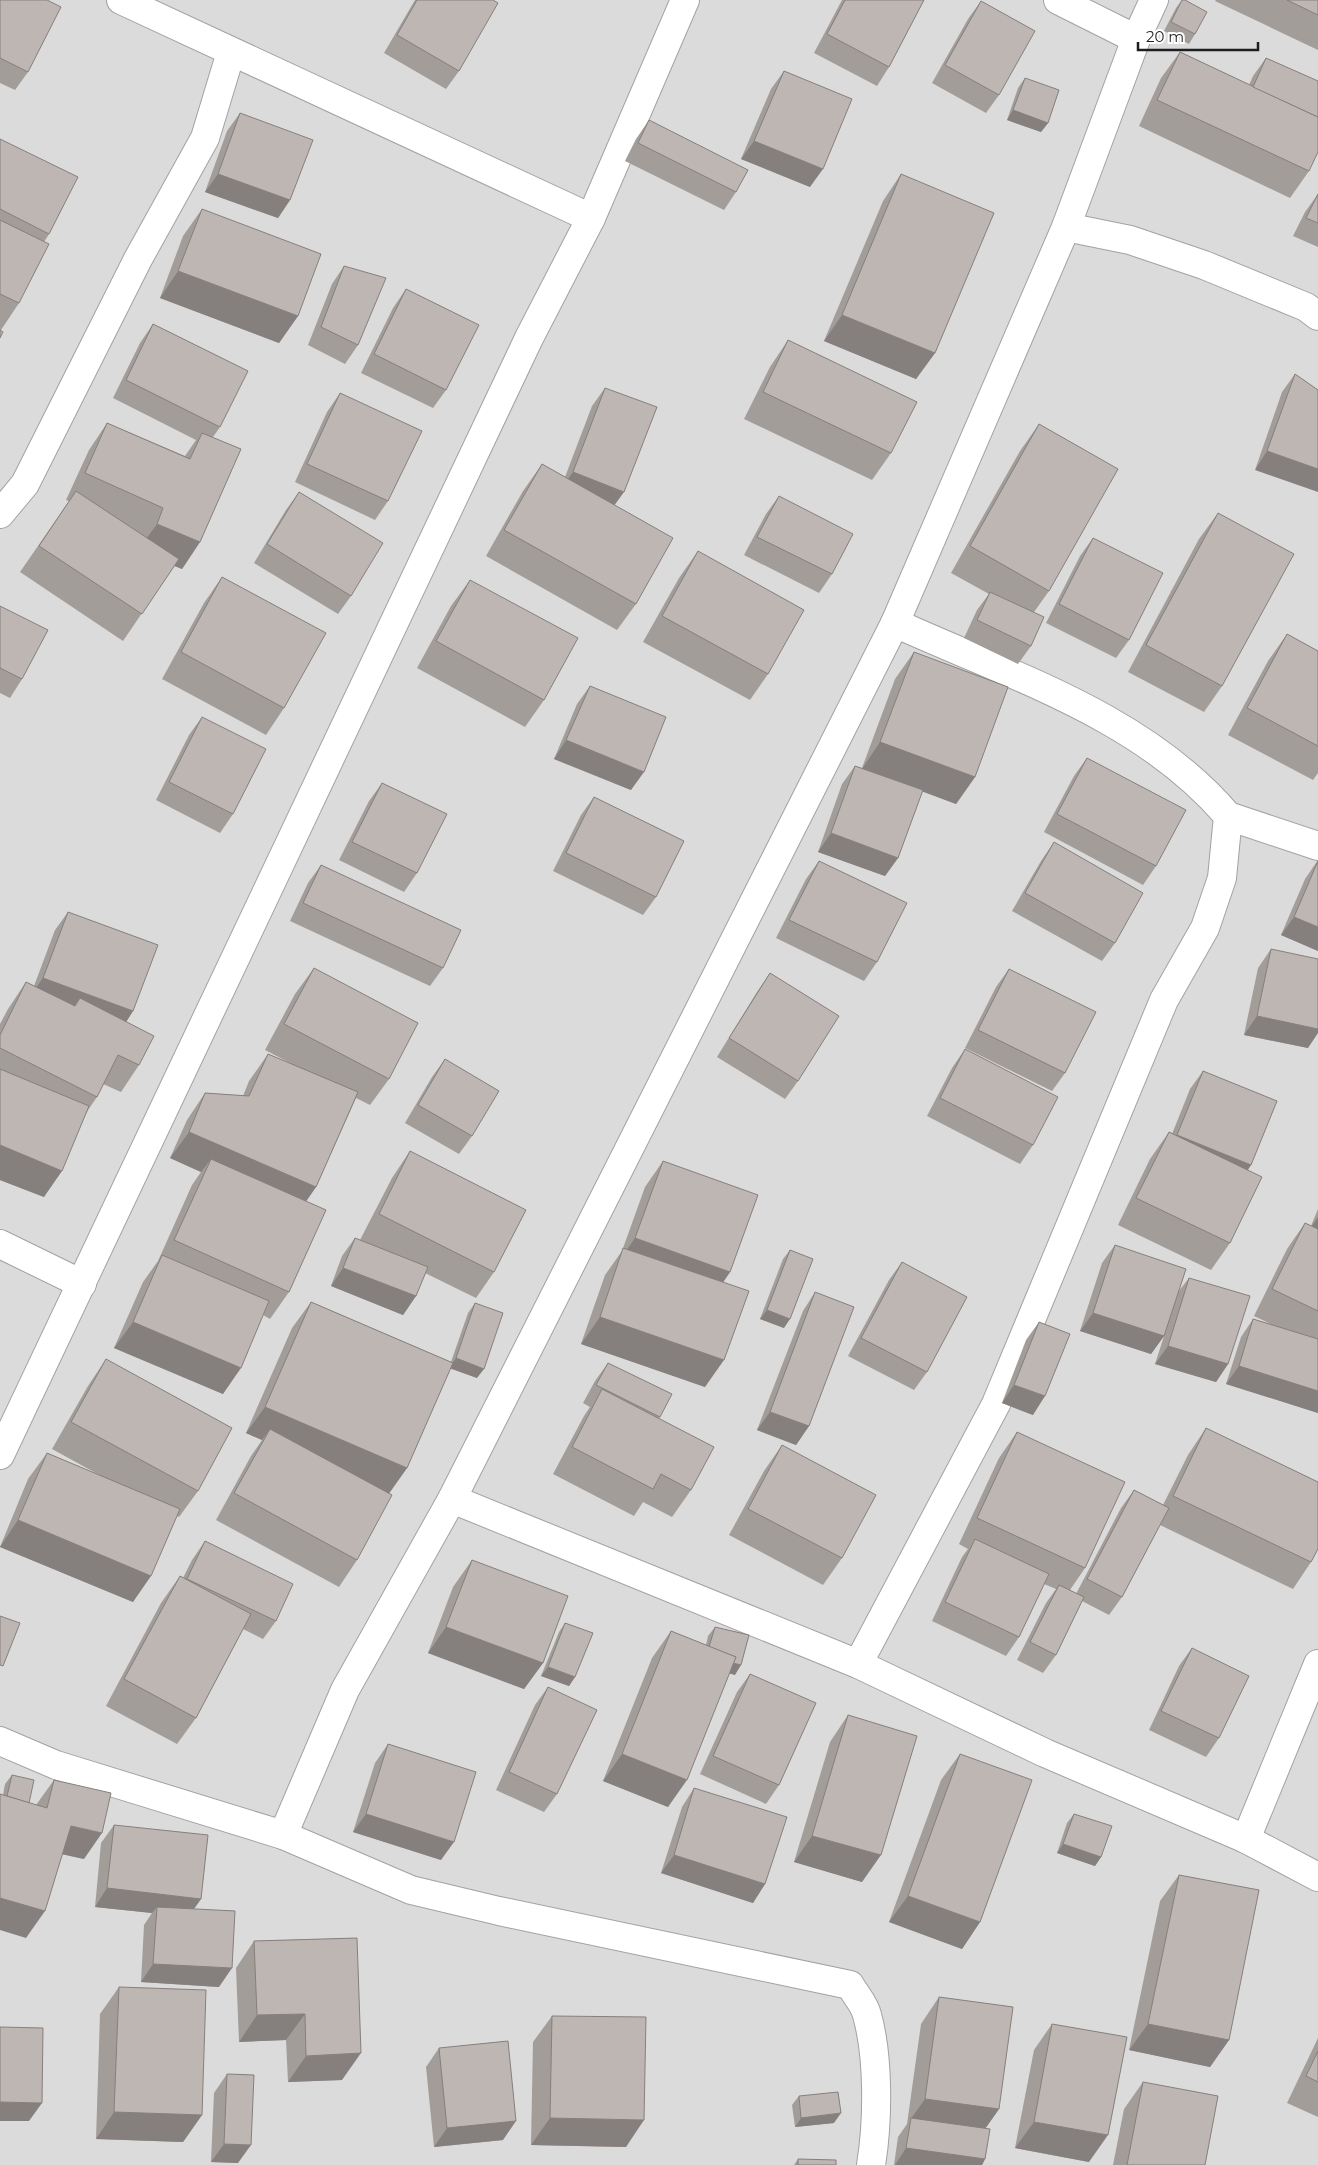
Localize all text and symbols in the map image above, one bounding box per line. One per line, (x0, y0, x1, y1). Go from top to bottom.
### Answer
scale bar (1138, 20, 1258, 52)
text: 20 m (1146, 27, 1184, 46)

